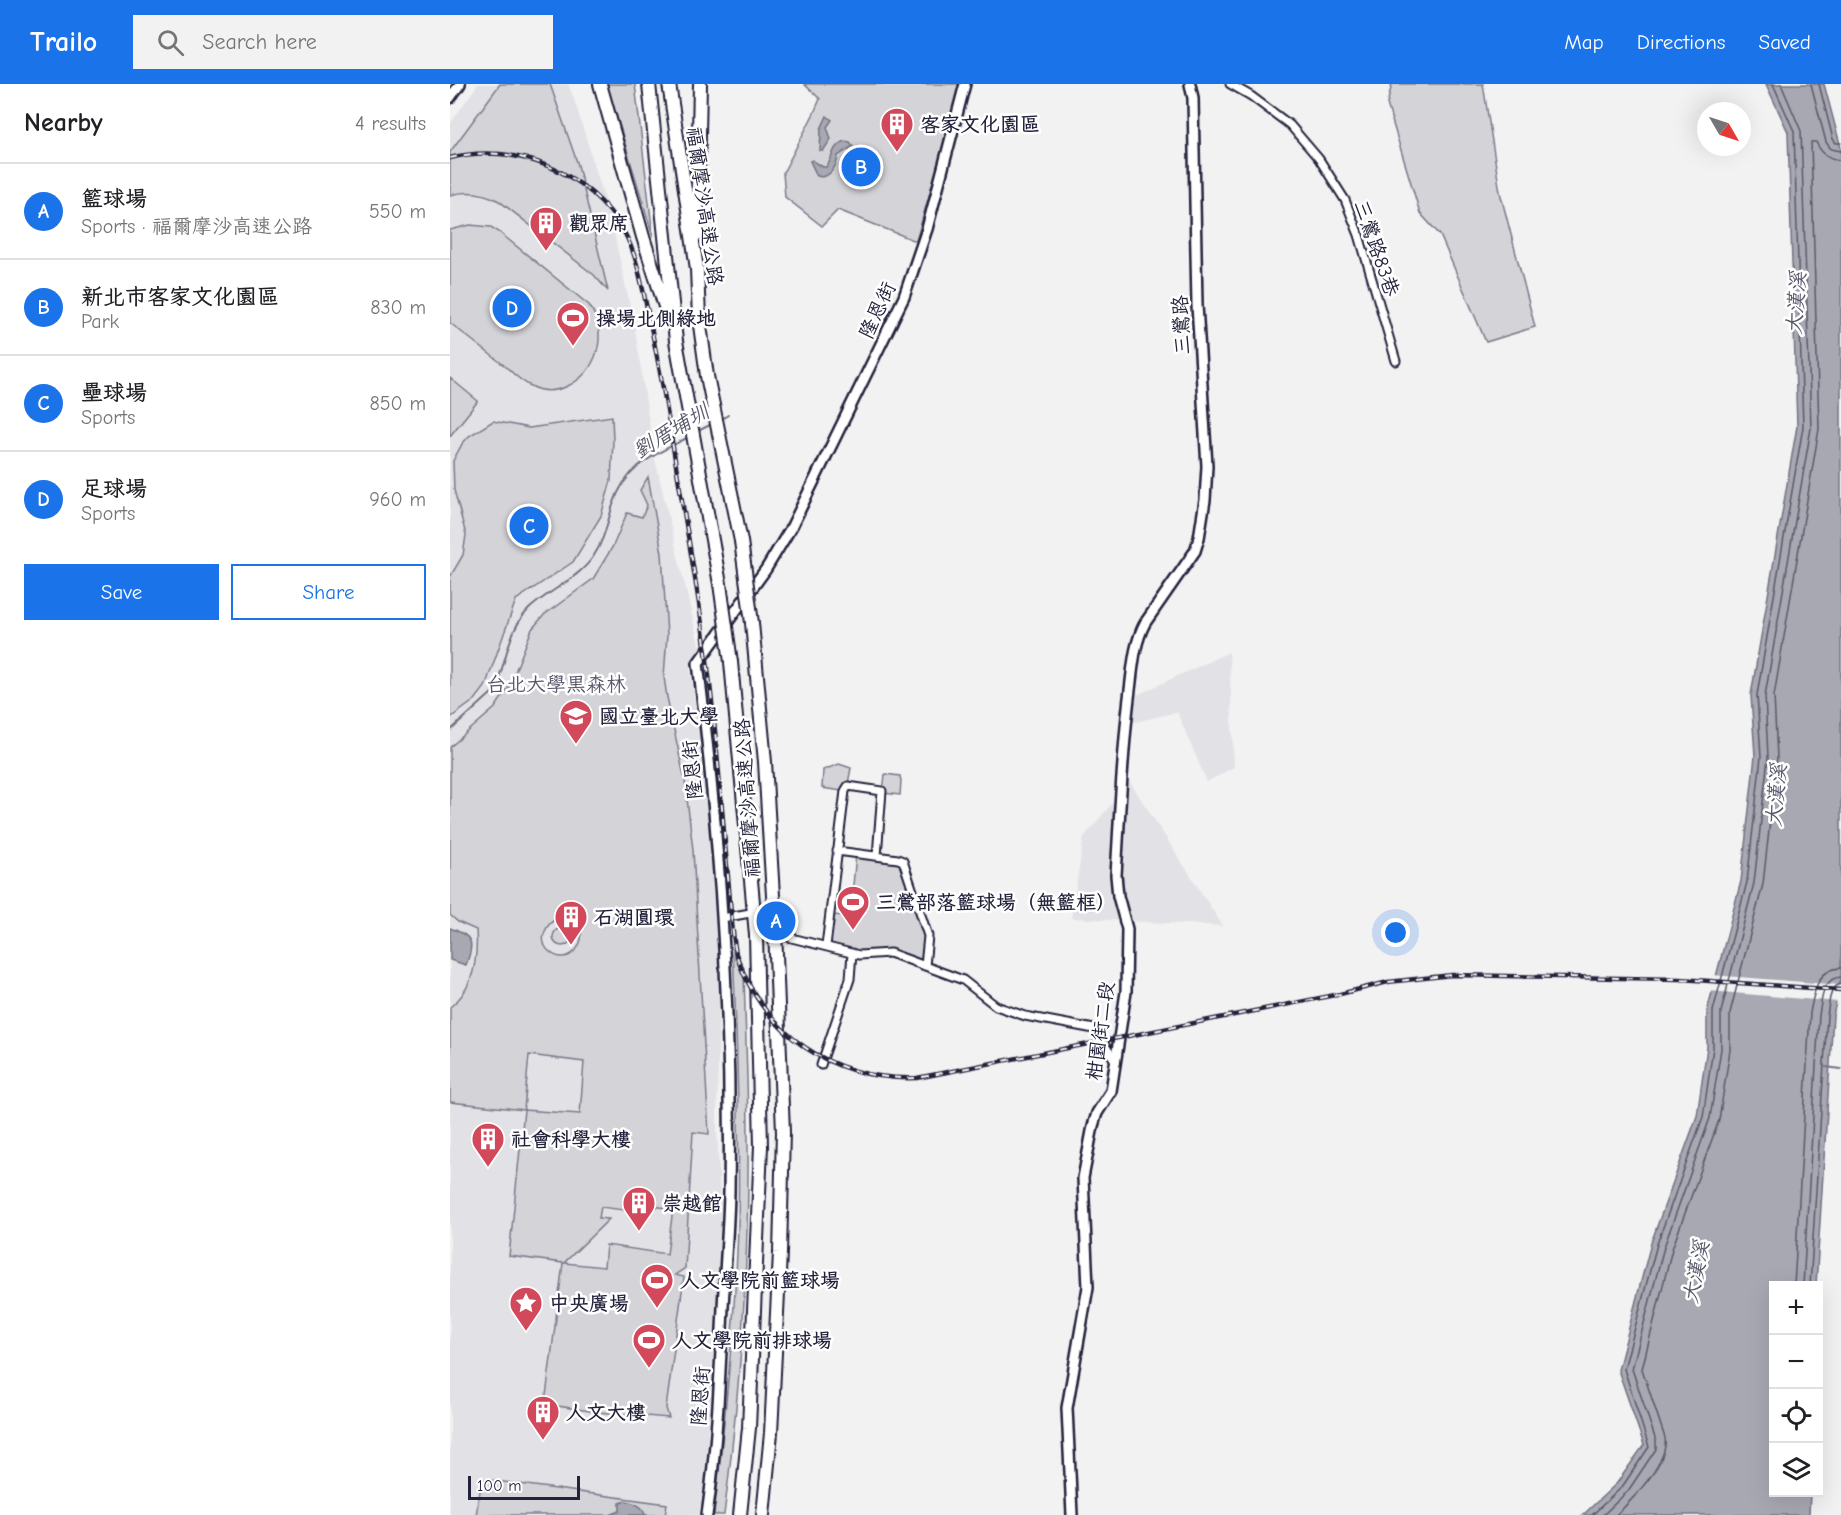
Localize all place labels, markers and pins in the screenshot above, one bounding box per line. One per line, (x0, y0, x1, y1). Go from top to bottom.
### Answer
building icon: 客家文化園區 (879, 106, 915, 153)
place label: 客家文化園區 (920, 113, 1040, 136)
pin: B (842, 144, 880, 190)
building icon: 觀眾席 (528, 205, 564, 252)
place label: 觀眾席 (569, 212, 629, 235)
pin: D (492, 286, 532, 330)
sports icon: 操場北側綠地 (555, 300, 591, 347)
place label: 操場北側綠地 (596, 307, 716, 330)
pin: C (510, 504, 548, 548)
school or university icon: 國立臺北大學 (558, 698, 594, 745)
place label: 國立臺北大學 (599, 705, 719, 728)
sports icon: 三鶯部落籃球場（無籃框） (835, 884, 871, 931)
place label: 三鶯部落籃球場（無籃框） (876, 891, 1116, 914)
pin: A (756, 898, 796, 944)
building icon: 石湖圓環 (553, 899, 589, 946)
place label: 石湖圓環 (594, 906, 675, 929)
building icon: 社會科學大樓 (470, 1121, 506, 1168)
place label: 社會科學大樓 (511, 1128, 631, 1151)
building icon: 崇越館 (621, 1185, 657, 1232)
place label: 崇越館 (662, 1192, 722, 1215)
sports icon: 人文學院前籃球場 (639, 1262, 675, 1309)
place label: 人文學院前籃球場 (680, 1269, 840, 1292)
place icon: 中央廣場 (508, 1285, 544, 1332)
place label: 中央廣場 (549, 1292, 629, 1315)
sports icon: 人文學院前排球場 (631, 1322, 667, 1369)
place label: 人文學院前排球場 (672, 1329, 832, 1352)
building icon: 人文大樓 (525, 1394, 561, 1441)
place label: 人文大樓 (566, 1401, 646, 1424)

